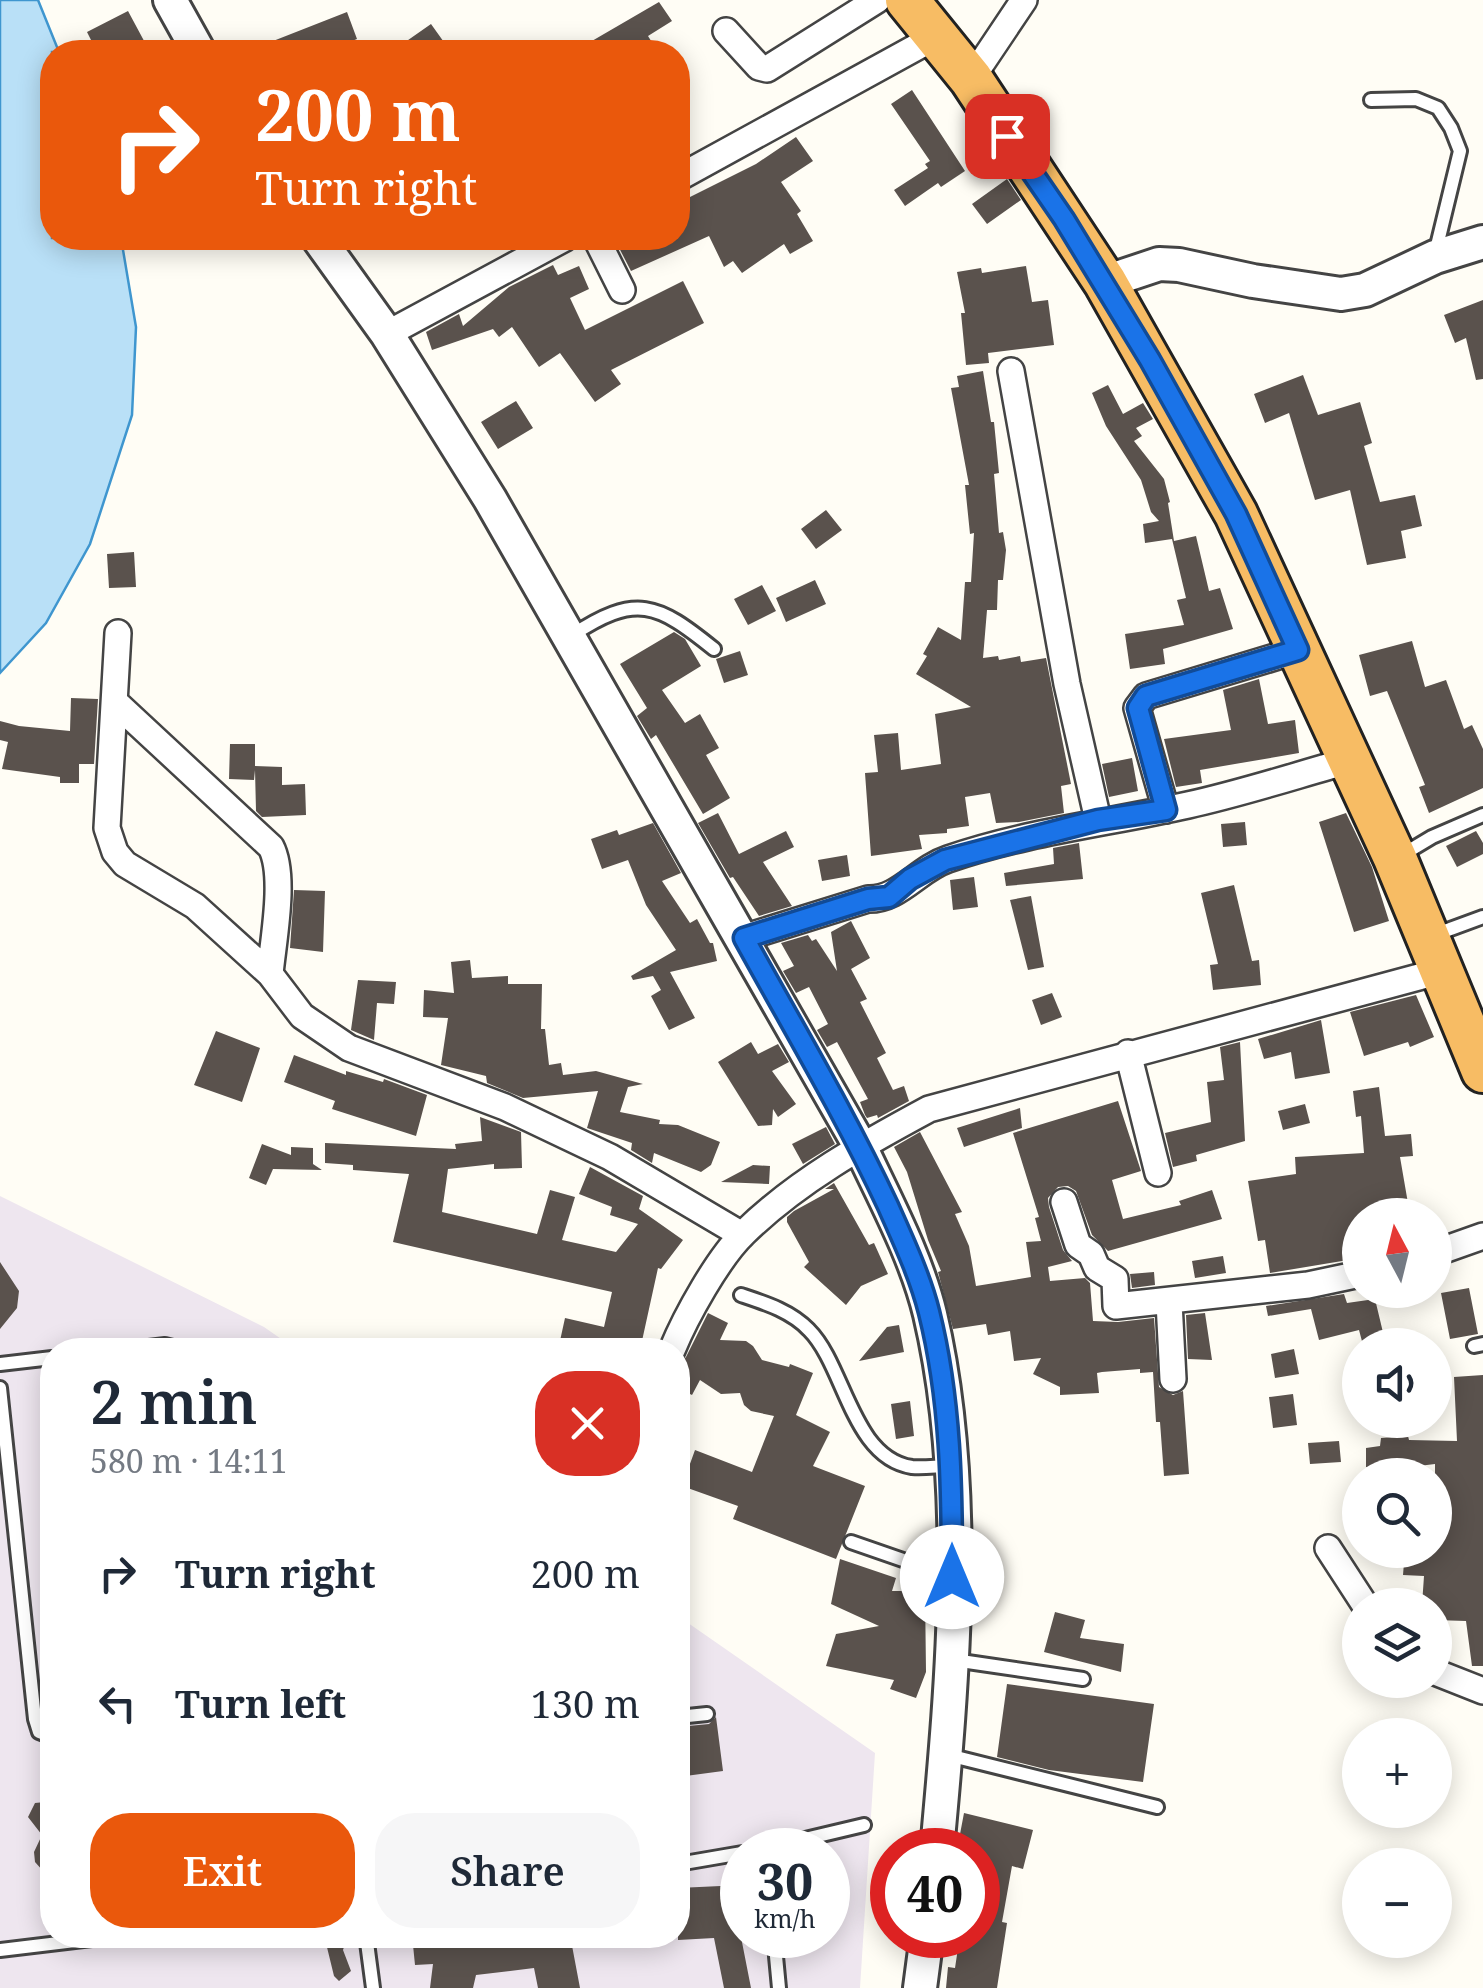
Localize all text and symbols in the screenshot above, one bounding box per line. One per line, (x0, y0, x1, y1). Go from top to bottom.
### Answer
text: 200 m (255, 66, 461, 162)
icon: right (90, 80, 220, 210)
pin (965, 94, 1050, 179)
icon: arrive (980, 109, 1035, 164)
text: Turn right (255, 157, 477, 218)
north arrow (1342, 1198, 1452, 1308)
map controls (1342, 1198, 1452, 1958)
button: sound (1342, 1328, 1452, 1438)
text: 2 min (90, 1360, 258, 1442)
button: close (535, 1371, 640, 1476)
text: 580 m · 14:11 (90, 1439, 288, 1482)
button: search (1342, 1458, 1452, 1568)
position arrow (900, 1525, 1004, 1629)
icon: right (90, 1546, 145, 1601)
text: Turn right (175, 1547, 376, 1599)
text: 200 m (530, 1547, 640, 1599)
button: layers (1342, 1588, 1452, 1698)
icon: left (90, 1676, 145, 1731)
text: Turn left (175, 1677, 346, 1729)
text: 130 m (530, 1677, 640, 1729)
button: + (1342, 1718, 1452, 1828)
button: Exit (90, 1813, 355, 1928)
button: Share (375, 1813, 640, 1928)
speed limit sign: 40 (870, 1828, 1000, 1958)
text: 30 (757, 1847, 813, 1915)
button: − (1342, 1848, 1452, 1958)
text: km/h (754, 1901, 816, 1935)

